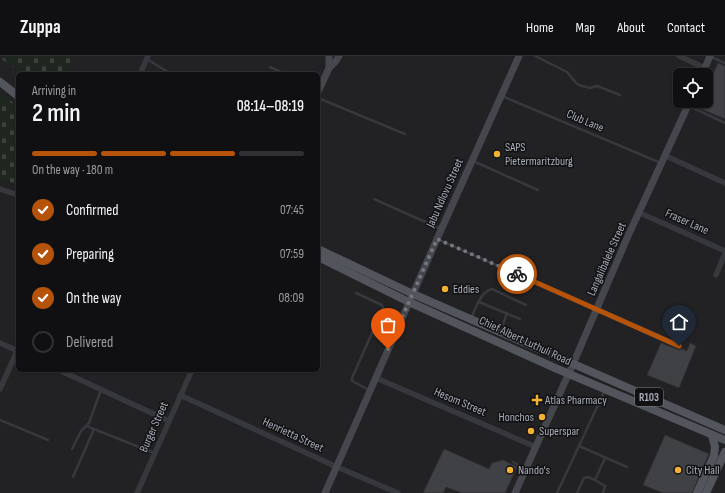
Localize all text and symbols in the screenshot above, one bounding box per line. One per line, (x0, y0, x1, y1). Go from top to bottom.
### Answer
text: Zuppa (20, 16, 61, 39)
text: Home (526, 19, 554, 36)
text: Map (576, 19, 595, 36)
text: About (617, 19, 645, 36)
text: Contact (667, 19, 705, 36)
map controls (673, 68, 713, 108)
button: locate (673, 68, 713, 108)
text: Arriving in (32, 83, 76, 99)
text: 08:14–08:19 (237, 97, 304, 116)
text: 2 min (32, 98, 81, 129)
street label: Club Lane (564, 106, 606, 136)
place label: SAPS Pietermaritzburg (505, 140, 573, 169)
marker: SAPS Pietermaritzburg (492, 149, 502, 159)
street label: Jabu Ndlovu Street (423, 156, 467, 231)
text: On the way · 180 m (32, 162, 113, 178)
icon: check (32, 199, 54, 221)
text: Confirmed (66, 201, 119, 220)
text: 07:45 (280, 202, 304, 218)
street label: Fraser Lane (663, 206, 711, 238)
street label: Langalibalele Street (584, 220, 630, 298)
icon: check (32, 243, 54, 265)
text: Preparing (66, 245, 114, 264)
text: 07:59 (280, 246, 304, 262)
courier (497, 254, 537, 294)
icon: bike (506, 263, 528, 285)
place label: Eddies (453, 282, 479, 297)
marker: Eddies (440, 284, 450, 294)
icon: check (32, 287, 54, 309)
text: On the way (66, 289, 121, 308)
text: 08:09 (279, 290, 304, 306)
pin (662, 305, 696, 346)
pin (371, 308, 405, 349)
icon: home (668, 311, 690, 333)
street label: Chief Albert Luthuli Road (477, 313, 573, 369)
icon: bag (377, 314, 399, 336)
text: Delivered (66, 333, 113, 352)
street label: Hesom Street (432, 384, 489, 420)
road number: R103 (635, 388, 663, 406)
place label: Atlas Pharmacy (544, 393, 607, 408)
marker: Atlas Pharmacy (532, 395, 542, 405)
street label: Burger Street (136, 399, 172, 455)
place label: Honchos (499, 410, 534, 425)
marker: Honchos (537, 412, 547, 422)
street label: Henrietta Street (260, 414, 326, 456)
place label: Superspar (539, 424, 580, 439)
marker: Superspar (526, 426, 536, 436)
place label: Nando's (518, 463, 550, 478)
place label: City Hall (686, 463, 719, 478)
marker: Nando's (505, 465, 515, 475)
marker: City Hall (673, 465, 683, 475)

